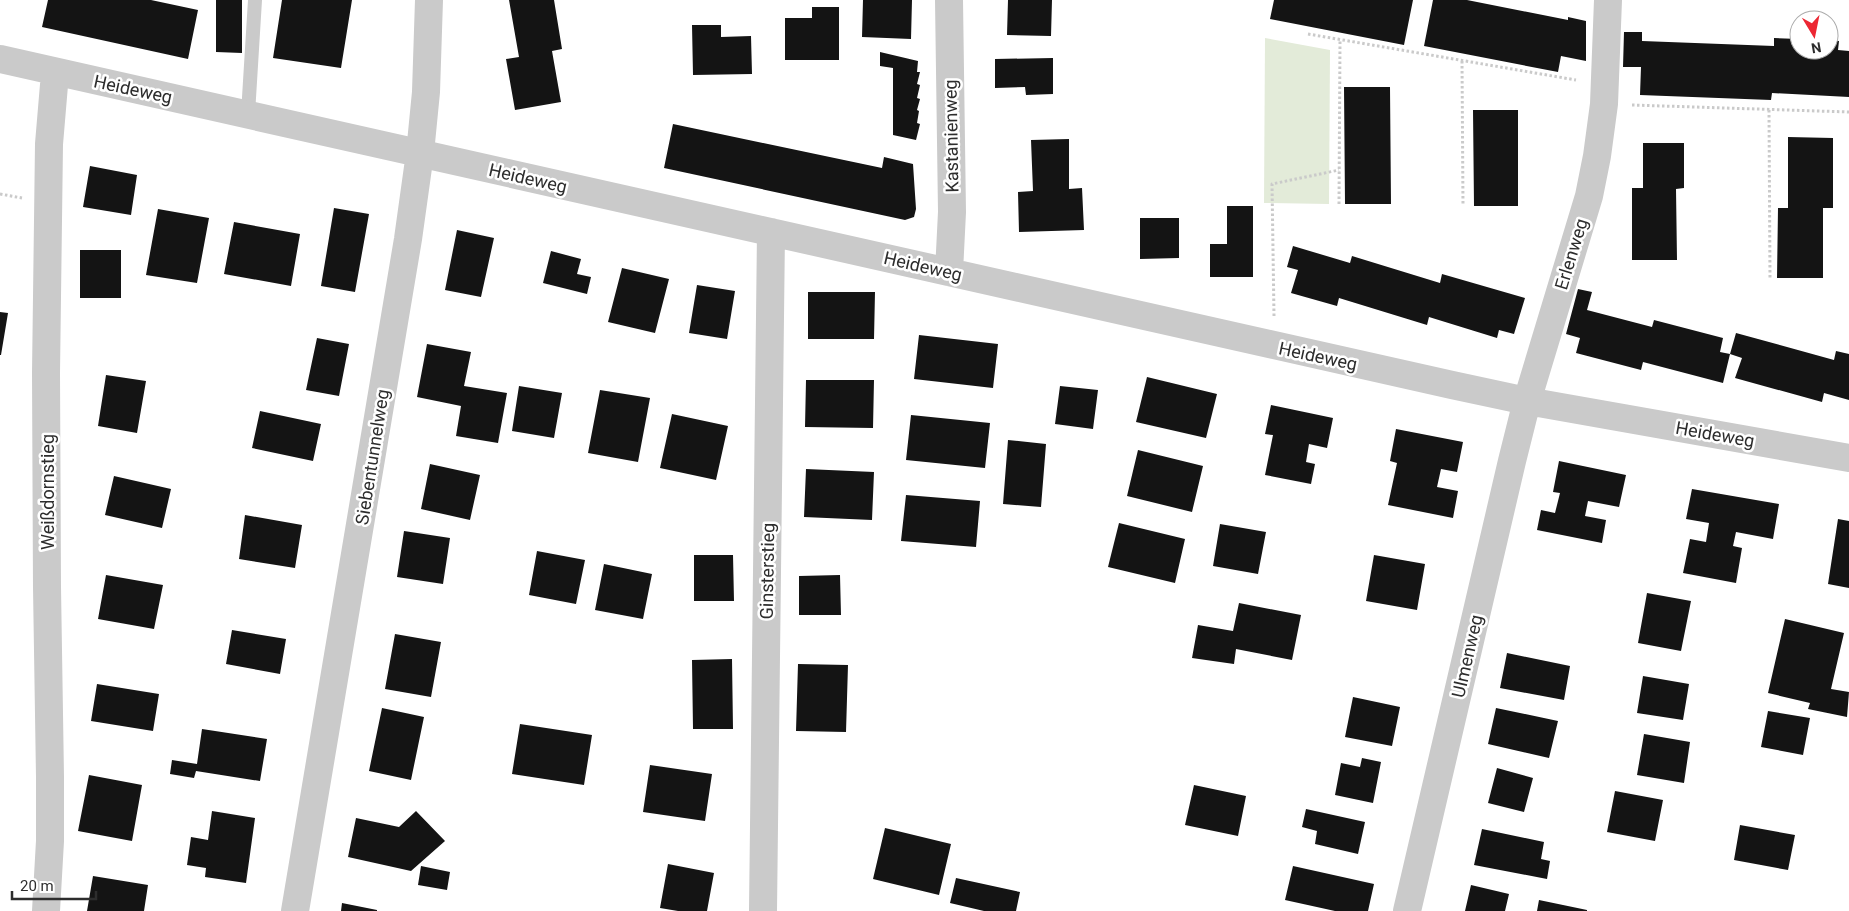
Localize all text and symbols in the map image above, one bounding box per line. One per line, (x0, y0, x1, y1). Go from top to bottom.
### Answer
north arrow (1789, 10, 1839, 60)
text: N (1810, 39, 1823, 57)
street label: Heideweg (92, 70, 174, 108)
street label: Kastanienweg (940, 79, 962, 193)
street label: Heideweg (487, 159, 569, 197)
street label: Erlenweg (1550, 216, 1592, 292)
street label: Heideweg (882, 247, 964, 285)
street label: Heideweg (1277, 337, 1359, 375)
street label: Siebentunnelweg (351, 388, 393, 526)
street label: Heideweg (1674, 417, 1756, 451)
street label: Weißdornstieg (37, 434, 58, 550)
street label: Ginsterstieg (756, 523, 778, 619)
street label: Ulmenweg (1447, 612, 1487, 700)
scale bar (12, 868, 96, 900)
text: 20 m (20, 877, 54, 895)

